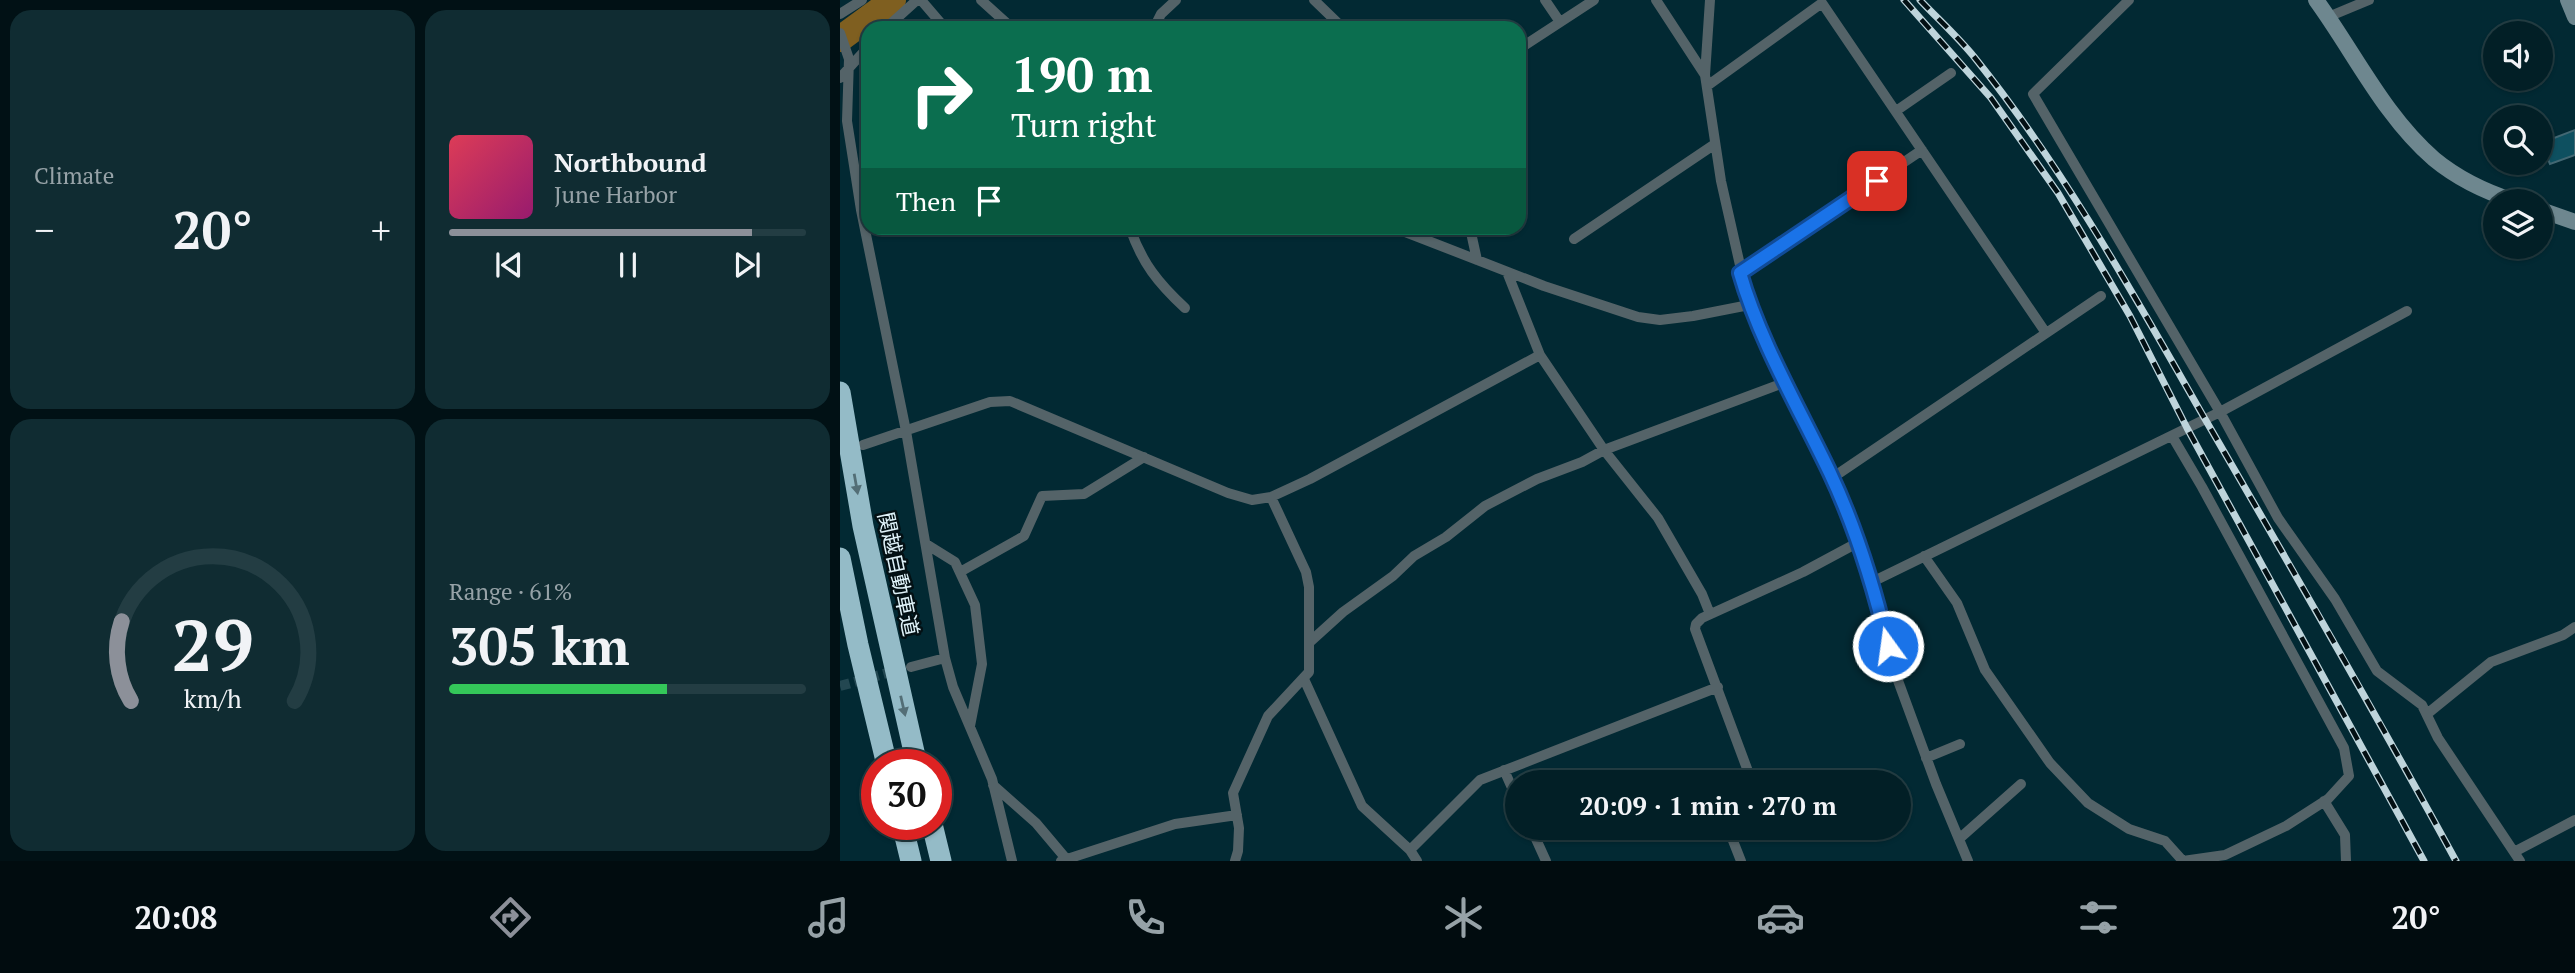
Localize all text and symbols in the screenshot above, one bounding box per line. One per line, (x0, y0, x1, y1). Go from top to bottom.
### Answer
map controls (2483, 21, 2553, 259)
button: sound (2483, 21, 2553, 91)
text: 190 m (1011, 41, 1153, 106)
icon: right (896, 49, 987, 140)
text: Turn right (1011, 104, 1157, 146)
button: search (2483, 105, 2553, 175)
text: Northbound (554, 145, 707, 179)
pin (1847, 151, 1907, 211)
text: Climate (34, 160, 114, 191)
icon: arrive (1858, 162, 1896, 200)
text: June Harbor (554, 179, 677, 210)
icon: arrive (970, 182, 1008, 220)
text: Then (896, 184, 956, 218)
button: layers (2483, 189, 2553, 259)
text: 20° (172, 195, 253, 264)
text: − (34, 205, 54, 255)
text: + (371, 205, 391, 255)
icon: previous (490, 246, 528, 284)
icon: pause (609, 246, 647, 284)
icon: next (728, 246, 766, 284)
one-way arrow (851, 473, 862, 495)
street label: 関越自動車道 (872, 509, 926, 639)
text: Range · 61% (449, 576, 572, 607)
text: 29 (171, 595, 254, 692)
position arrow (1851, 609, 1925, 683)
text: 305 km (449, 611, 630, 680)
text: km/h (184, 682, 242, 715)
one-way arrow (898, 695, 909, 717)
speed limit sign: 30 (861, 749, 952, 840)
text: 20:09 · 1 min · 270 m (1579, 788, 1837, 822)
icon: directions (486, 893, 535, 942)
icon: music (804, 893, 853, 942)
icon: phone (1121, 893, 1170, 942)
icon: climate (1439, 893, 1488, 942)
icon: car (1756, 893, 1805, 942)
icon: filters (2074, 893, 2123, 942)
text: 20:08 (134, 896, 218, 938)
text: 20° (2391, 896, 2441, 938)

